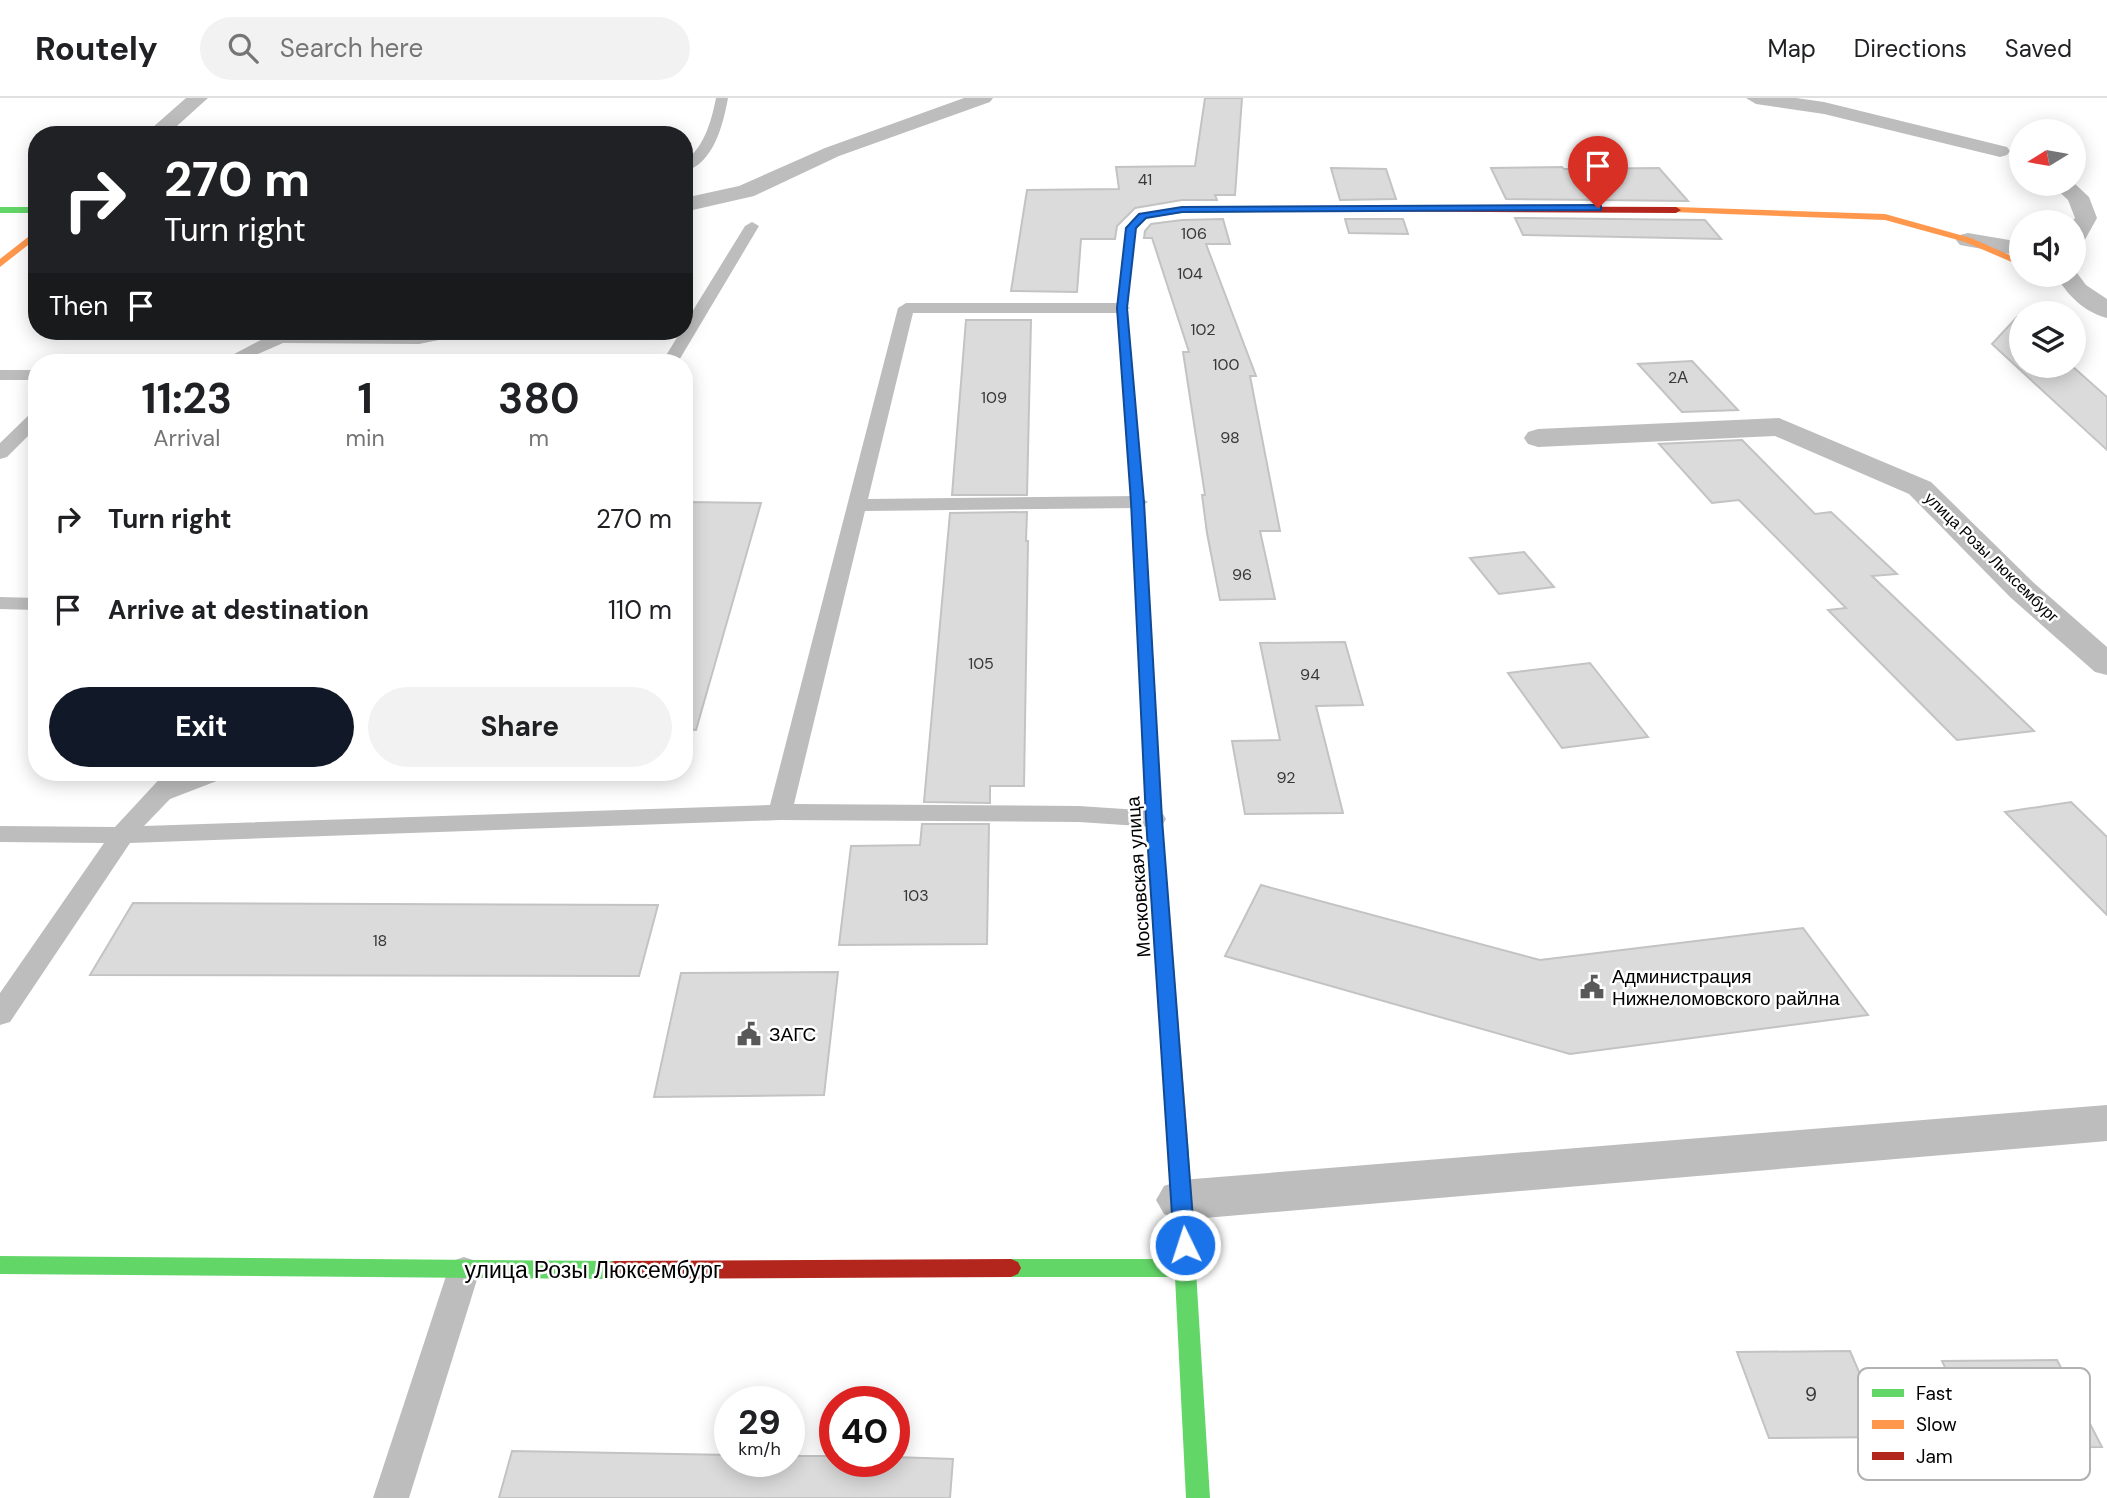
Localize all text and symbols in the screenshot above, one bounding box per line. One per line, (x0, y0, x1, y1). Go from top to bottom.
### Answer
search box (200, 17, 690, 80)
text: Routely (35, 27, 158, 70)
icon: search (224, 29, 262, 67)
text: Search here (280, 31, 423, 65)
text: Map (1768, 33, 1816, 64)
text: Directions (1854, 33, 1967, 64)
text: Saved (2005, 33, 2072, 64)
north arrow (2009, 119, 2086, 196)
map controls (2009, 119, 2086, 378)
pin (1568, 136, 1628, 208)
text: 270 m (164, 147, 310, 211)
icon: arrive (1579, 147, 1617, 185)
icon: right (49, 154, 140, 245)
house number: 41 (1138, 169, 1152, 190)
text: Turn right (164, 209, 306, 251)
button: sound (2009, 210, 2086, 287)
house number: 106 (1181, 223, 1207, 244)
house number: 104 (1177, 263, 1203, 284)
icon: arrive (122, 287, 160, 325)
text: Then (49, 289, 108, 323)
button: layers (2009, 301, 2086, 378)
house number: 102 (1191, 319, 1216, 340)
house number: 100 (1213, 354, 1239, 375)
house number: 2А (1668, 367, 1688, 388)
text: 11:23 (141, 371, 232, 426)
text: 1 (357, 371, 373, 426)
text: 380 (498, 371, 580, 426)
house number: 109 (981, 387, 1007, 408)
text: Arrival (153, 423, 220, 453)
text: min (346, 423, 385, 453)
text: m (529, 423, 549, 453)
house number: 98 (1220, 427, 1240, 448)
street label: улица Розы Люксембург (1920, 488, 2063, 627)
icon: right (49, 500, 87, 538)
text: Turn right (108, 502, 232, 536)
text: 270 m (596, 502, 672, 536)
house number: 96 (1232, 564, 1252, 585)
icon: arrive (49, 591, 87, 629)
text: Arrive at destination (108, 593, 369, 627)
text: 110 m (608, 593, 672, 627)
house number: 105 (968, 653, 994, 674)
house number: 94 (1300, 664, 1320, 685)
button: Exit (49, 687, 354, 767)
button: Share (368, 687, 672, 767)
house number: 92 (1277, 767, 1296, 788)
street label: Московская улица (1120, 795, 1157, 958)
house number: 103 (903, 885, 929, 906)
house number: 18 (373, 930, 387, 951)
place label: Администрация Нижнеломовского райлна (1612, 964, 1840, 1011)
public building icon: Администрация Нижнеломовского райлна (1578, 973, 1606, 1001)
public building icon: ЗАГС (735, 1020, 763, 1048)
place label: ЗАГС (769, 1022, 816, 1047)
position arrow (1148, 1208, 1222, 1282)
street label: улица Розы Люксембург (464, 1255, 722, 1285)
legend (1858, 1368, 2090, 1480)
text: Fast (1916, 1381, 1952, 1406)
house number: 9 (1805, 1382, 1817, 1407)
speed limit sign: 40 (819, 1386, 910, 1477)
text: 29 (738, 1399, 781, 1445)
text: Slow (1916, 1412, 1957, 1437)
text: km/h (738, 1437, 781, 1461)
text: Jam (1916, 1444, 1953, 1469)

